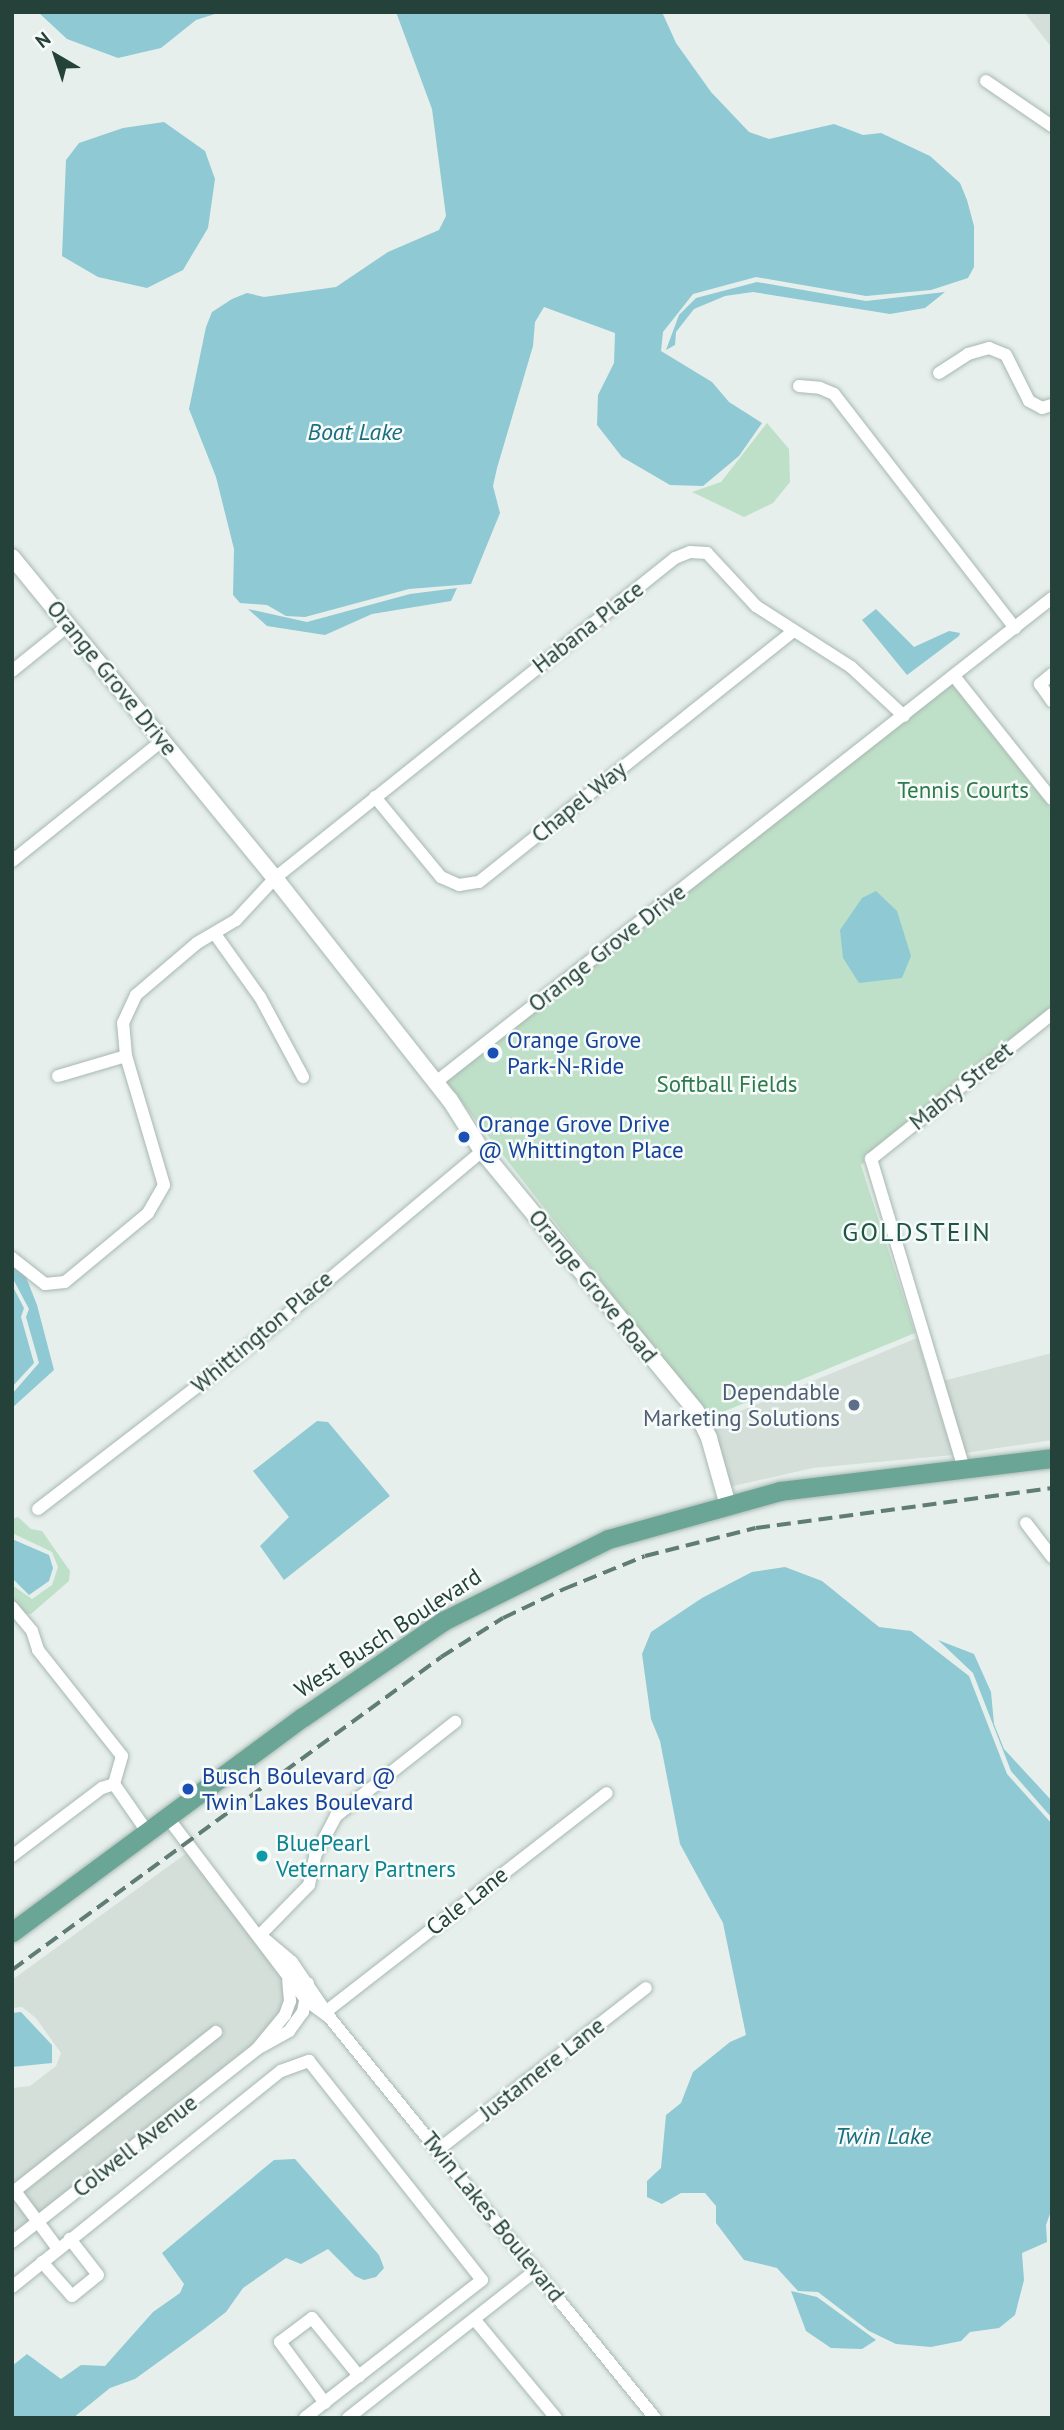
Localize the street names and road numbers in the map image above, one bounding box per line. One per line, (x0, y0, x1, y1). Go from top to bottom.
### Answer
street label: Habana Place (527, 575, 649, 679)
street label: Orange Grove Drive (41, 595, 183, 761)
street label: Chapel Way (526, 755, 632, 849)
street label: Orange Grove Drive (523, 878, 691, 1018)
street label: Mabry Street (904, 1036, 1018, 1136)
street label: Orange Grove Road (523, 1204, 663, 1368)
street label: Whittington Place (186, 1265, 338, 1399)
street label: West Busch Boulevard (290, 1562, 486, 1704)
street label: Cale Lane (421, 1861, 513, 1941)
street label: Justamere Lane (474, 2012, 610, 2126)
street label: Colwell Avenue (67, 2089, 203, 2203)
street label: Twin Lakes Boulevard (416, 2126, 570, 2308)

